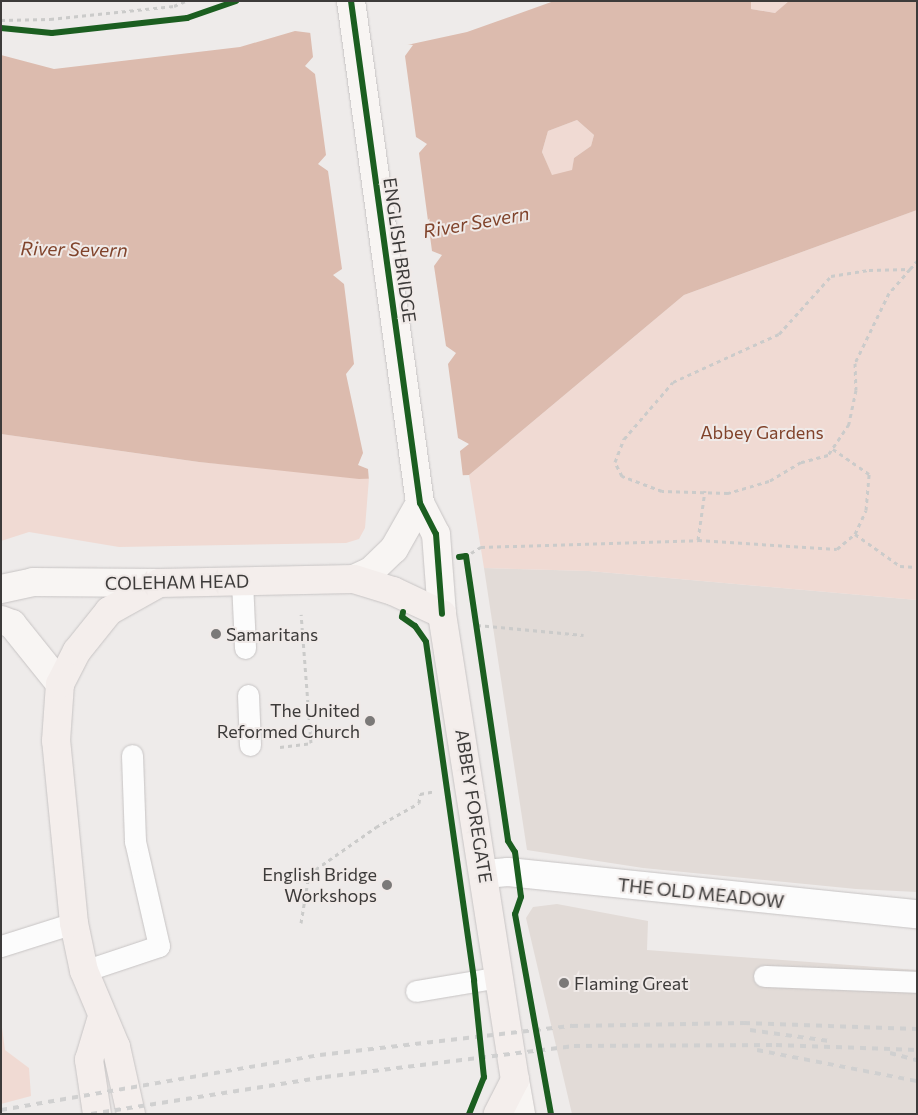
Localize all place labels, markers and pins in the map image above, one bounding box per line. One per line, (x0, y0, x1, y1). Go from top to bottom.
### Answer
place label: Samaritans (226, 623, 318, 645)
marker: Samaritans (210, 628, 222, 640)
place label: The United Reformed Church (217, 700, 360, 742)
marker: The United Reformed Church (364, 715, 376, 727)
place label: English Bridge Workshops (262, 864, 377, 906)
marker: English Bridge Workshops (381, 879, 393, 891)
place label: Flaming Great (574, 972, 689, 994)
marker: Flaming Great (558, 977, 570, 989)

